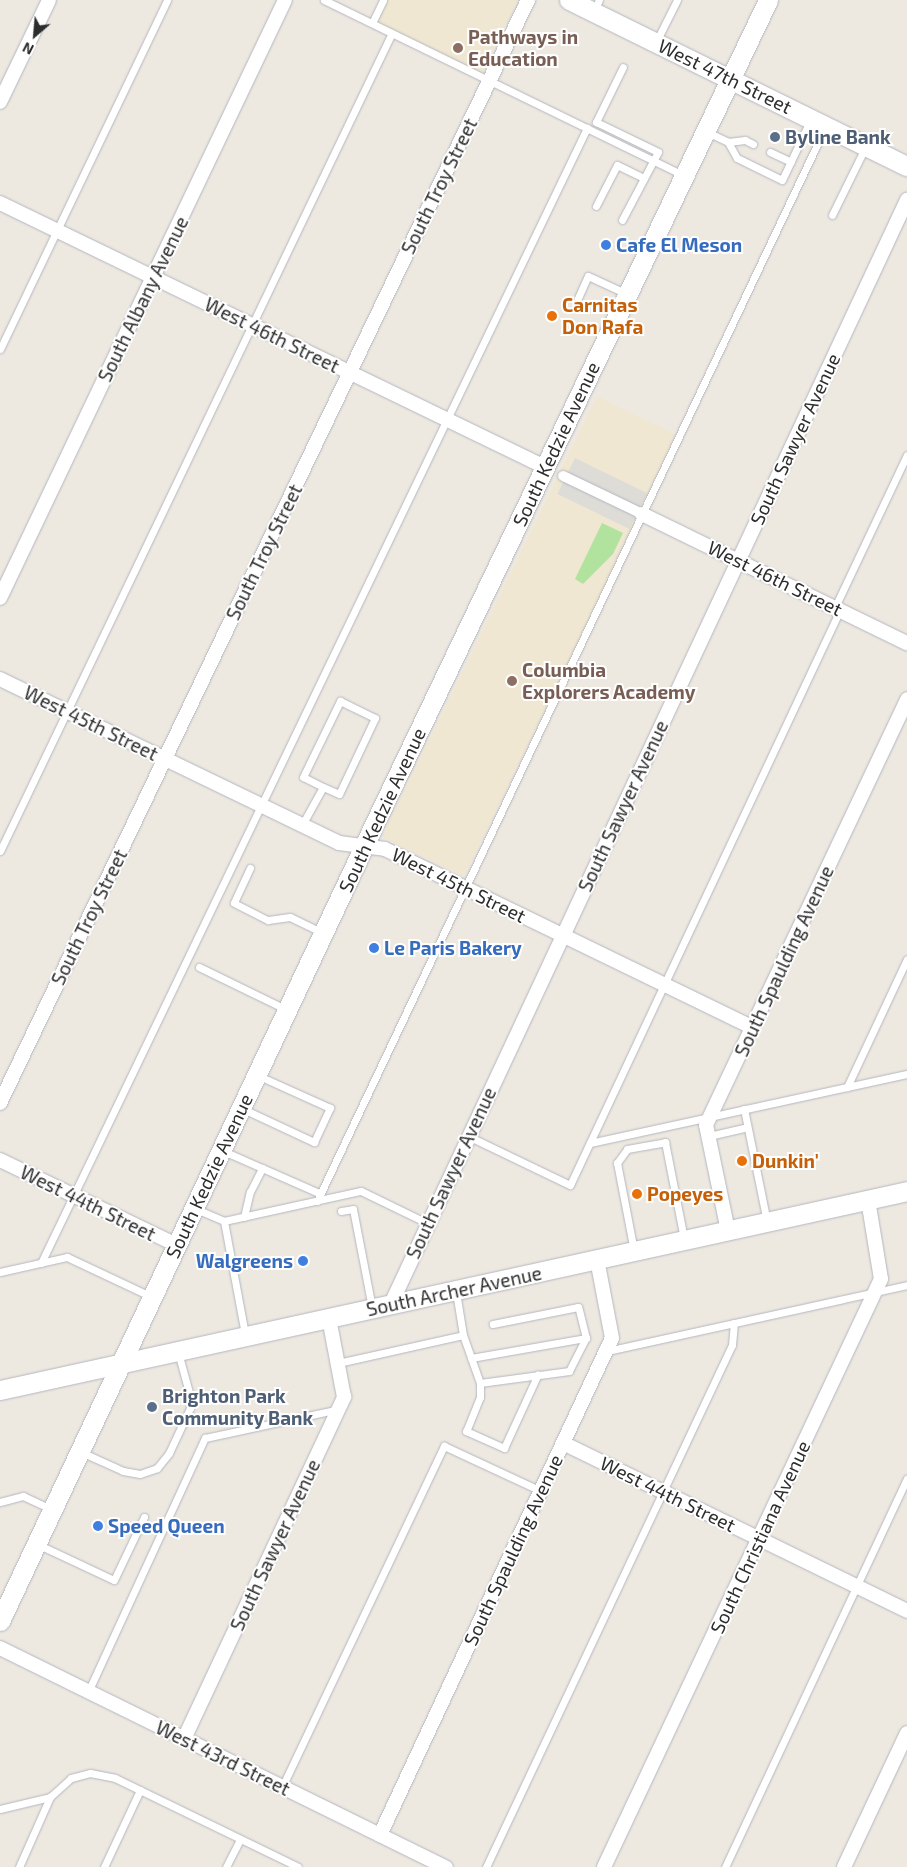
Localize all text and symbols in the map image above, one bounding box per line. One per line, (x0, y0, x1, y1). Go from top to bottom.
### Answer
north arrow (10, 10, 60, 60)
place label: Pathways in Education (468, 26, 578, 70)
street label: West 47th Street (655, 34, 795, 118)
text: N (20, 39, 36, 59)
marker: Pathways in Education (452, 42, 464, 54)
street label: South Troy Street (396, 114, 482, 258)
place label: Byline Bank (785, 126, 891, 148)
marker: Byline Bank (769, 131, 781, 143)
street label: South Albany Avenue (93, 212, 193, 386)
place label: Cafe El Meson (616, 234, 743, 256)
marker: Cafe El Meson (600, 239, 612, 251)
street label: West 46th Street (201, 293, 343, 377)
place label: Carnitas Don Rafa (562, 294, 643, 338)
marker: Carnitas Don Rafa (546, 310, 558, 322)
street label: South Sawyer Avenue (745, 349, 845, 529)
street label: South Kedzie Avenue (508, 358, 604, 530)
street label: South Troy Street (221, 480, 307, 624)
street label: West 46th Street (704, 536, 846, 620)
place label: Columbia Explorers Academy (522, 659, 696, 703)
marker: Columbia Explorers Academy (506, 675, 518, 687)
street label: West 45th Street (20, 681, 162, 765)
street label: South Sawyer Avenue (573, 716, 673, 896)
street label: South Kedzie Avenue (334, 724, 430, 896)
street label: West 45th Street (388, 843, 530, 927)
street label: South Troy Street (46, 845, 132, 989)
street label: South Spaulding Avenue (730, 862, 838, 1060)
place label: Le Paris Bakery (384, 937, 522, 959)
marker: Le Paris Bakery (368, 942, 380, 954)
street label: South Sawyer Avenue (401, 1083, 501, 1263)
street label: South Kedzie Avenue (161, 1090, 257, 1262)
place label: Dunkin' (752, 1150, 819, 1172)
marker: Dunkin' (736, 1155, 748, 1167)
street label: West 44th Street (17, 1160, 159, 1246)
place label: Popeyes (647, 1183, 723, 1205)
marker: Popeyes (631, 1188, 643, 1200)
place label: Walgreens (196, 1250, 293, 1272)
marker: Walgreens (297, 1255, 309, 1267)
street label: South Archer Avenue (364, 1261, 544, 1321)
place label: Brighton Park Community Bank (162, 1385, 313, 1429)
marker: Brighton Park Community Bank (146, 1401, 158, 1413)
street label: South Christiana Avenue (705, 1437, 815, 1637)
street label: South Spaulding Avenue (459, 1451, 567, 1649)
street label: West 44th Street (597, 1451, 739, 1537)
street label: South Sawyer Avenue (225, 1455, 325, 1635)
place label: Speed Queen (108, 1515, 225, 1537)
marker: Speed Queen (92, 1520, 104, 1532)
street label: West 43rd Street (152, 1716, 294, 1800)

